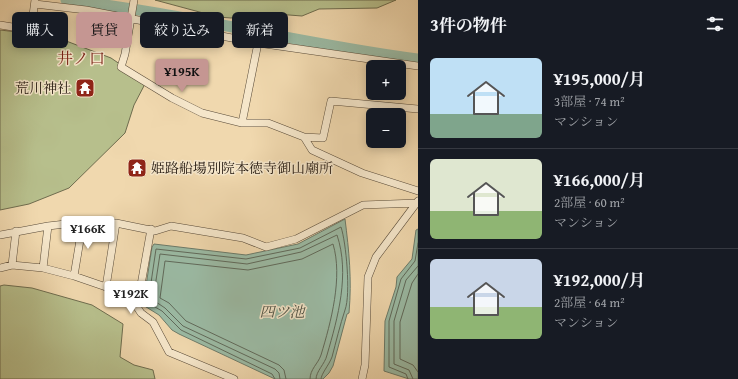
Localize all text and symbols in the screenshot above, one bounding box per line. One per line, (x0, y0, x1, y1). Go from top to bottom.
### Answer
chip: 購入 (12, 12, 68, 48)
chip: 賃貸 (76, 12, 132, 48)
chip: 絞り込み (140, 12, 224, 48)
chip: 新着 (232, 12, 288, 48)
text: 3件の物件 (430, 12, 507, 37)
icon: filters (704, 13, 726, 35)
district label: 井ノ口 (57, 46, 105, 70)
pin: ¥195K (154, 59, 210, 93)
map controls (366, 60, 406, 148)
button: + (366, 60, 406, 100)
text: ¥195K (164, 62, 200, 81)
text: ¥195,000/月 (554, 66, 646, 91)
icon: home (462, 74, 510, 122)
temple icon: 荒川神社 (74, 77, 96, 99)
place label: 荒川神社 (15, 78, 71, 98)
text: 3部屋 · 74 m² (554, 92, 625, 111)
button: − (366, 108, 406, 148)
text: マンション (554, 112, 618, 131)
temple icon: 姫路船場別院本徳寺御山廟所 (126, 157, 148, 179)
place label: 姫路船場別院本徳寺御山廟所 (151, 158, 333, 178)
text: ¥166,000/月 (554, 167, 646, 192)
icon: home (462, 175, 510, 223)
text: 2部屋 · 60 m² (554, 193, 625, 212)
text: マンション (554, 213, 618, 232)
pin: ¥166K (60, 216, 116, 250)
text: ¥166K (70, 219, 106, 238)
text: ¥192,000/月 (554, 267, 646, 292)
icon: home (462, 275, 510, 323)
pin: ¥192K (103, 281, 159, 315)
text: ¥192K (113, 284, 149, 303)
text: 2部屋 · 64 m² (554, 293, 625, 312)
water label: 四ツ池 (259, 301, 306, 322)
text: マンション (554, 313, 618, 332)

